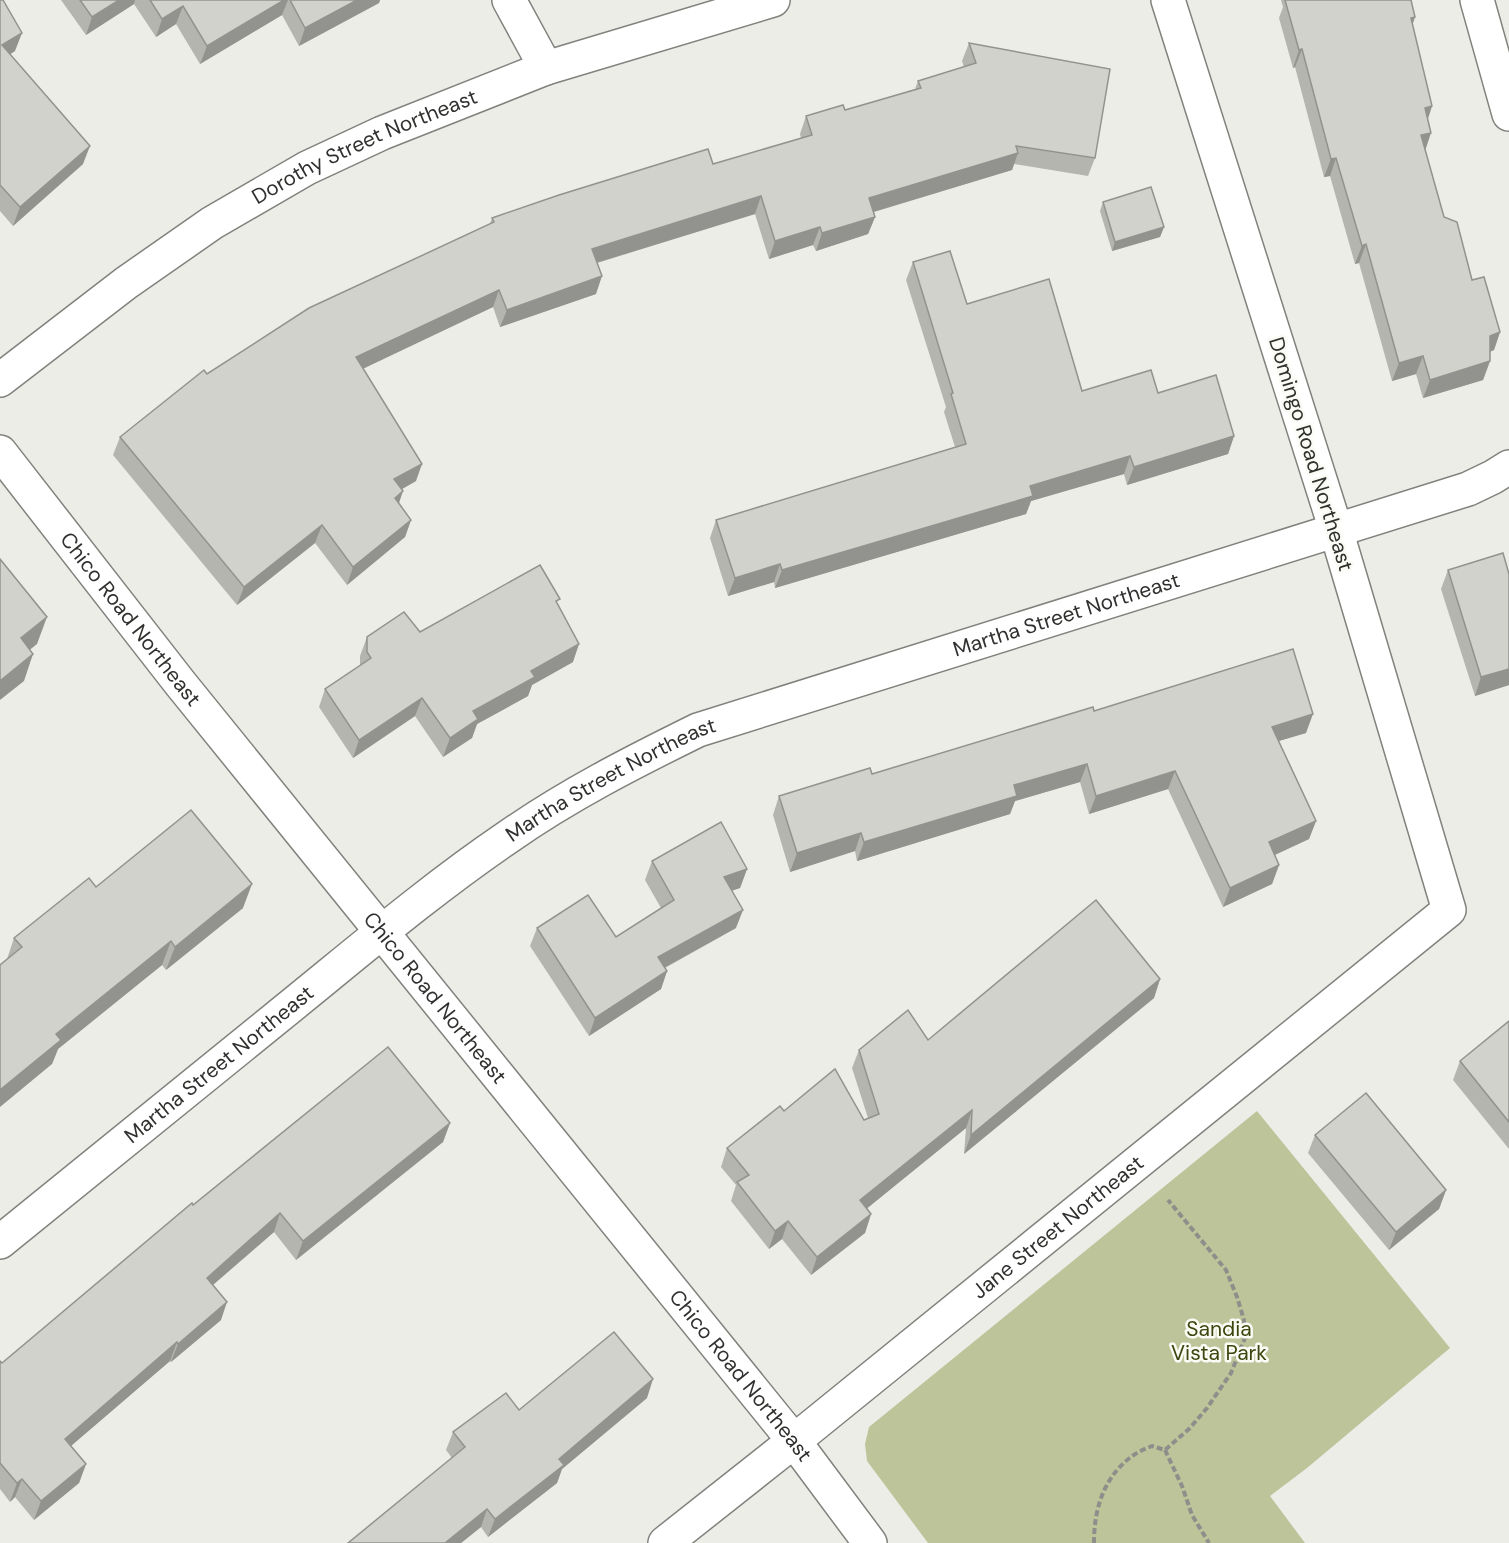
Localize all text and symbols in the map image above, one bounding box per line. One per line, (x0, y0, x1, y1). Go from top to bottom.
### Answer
street label: Dorothy Street Northeast (247, 83, 481, 211)
street label: Domingo Road Northeast (1262, 334, 1360, 574)
street label: Chico Road Northeast (54, 526, 207, 712)
street label: Martha Street Northeast (949, 566, 1183, 663)
street label: Martha Street Northeast (500, 711, 719, 848)
street label: Chico Road Northeast (357, 906, 513, 1090)
street label: Martha Street Northeast (118, 979, 320, 1150)
street label: Jane Street Northeast (966, 1149, 1149, 1305)
street label: Chico Road Northeast (663, 1284, 819, 1467)
park label: Sandia Vista Park (1171, 1315, 1267, 1367)

